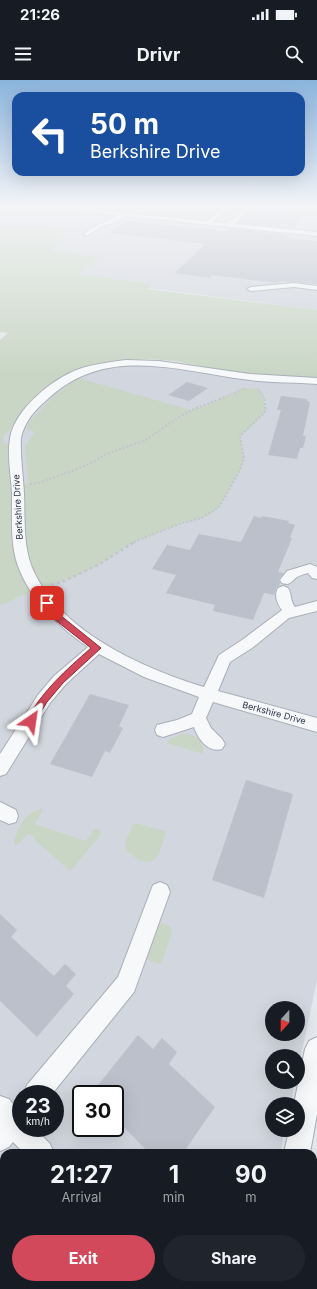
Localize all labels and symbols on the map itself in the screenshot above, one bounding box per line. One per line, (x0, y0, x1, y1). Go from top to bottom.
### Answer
street label: Berkshire Drive (10, 474, 25, 540)
pin (30, 586, 64, 620)
street label: Berkshire Drive (241, 699, 307, 726)
position arrow (10, 700, 52, 742)
north arrow (265, 1001, 305, 1041)
speed limit sign: 30 (72, 1085, 124, 1137)

